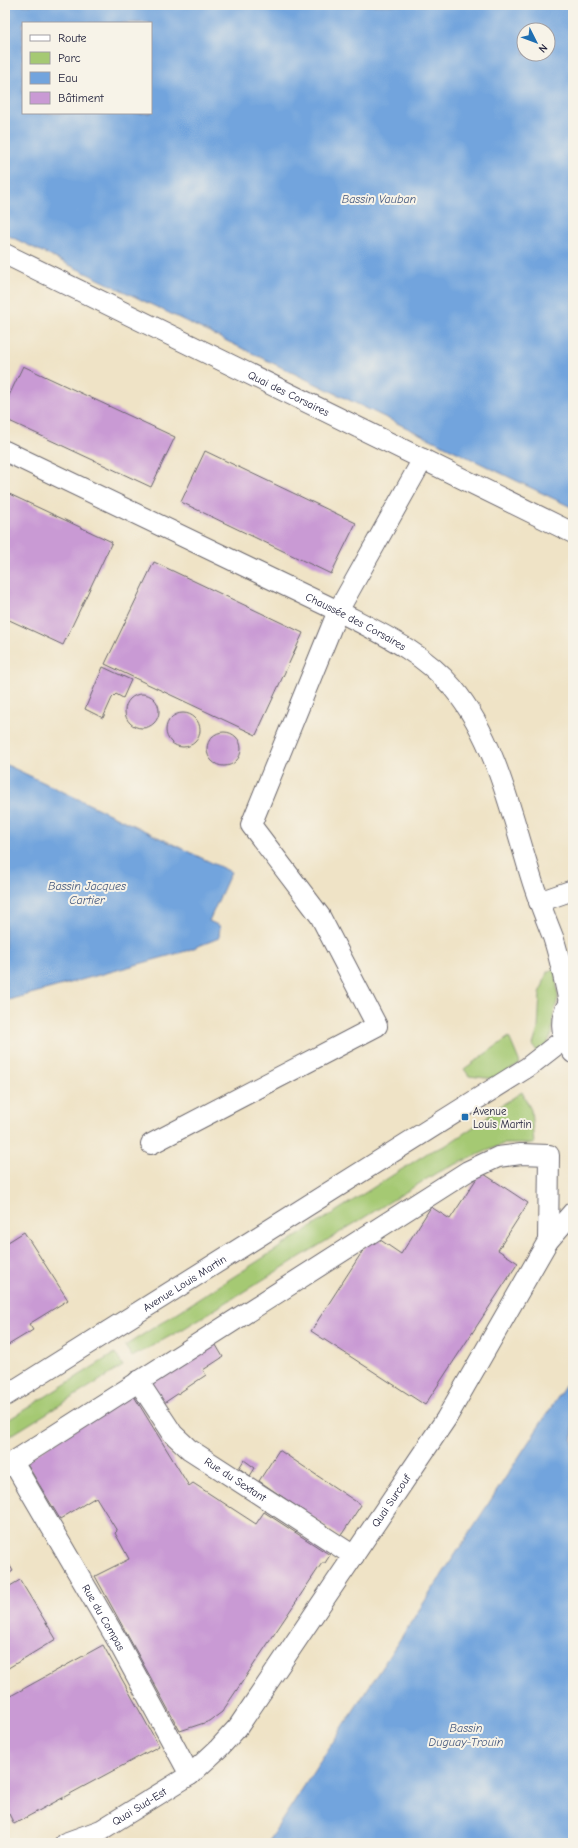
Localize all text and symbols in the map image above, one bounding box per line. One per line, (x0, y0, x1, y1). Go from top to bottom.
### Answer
legend (22, 22, 152, 114)
north arrow (516, 22, 556, 62)
text: Route (58, 31, 87, 45)
text: N (536, 41, 550, 55)
text: Parc (58, 51, 81, 65)
text: Eau (58, 71, 78, 85)
text: Bâtiment (58, 91, 104, 105)
water label: Bassin Vauban (342, 192, 417, 206)
street label: Quai des Corsaires (246, 368, 332, 419)
street label: Chaussée des Corsaires (303, 590, 409, 653)
water label: Bassin Jacques Cartier (48, 879, 126, 907)
place label: Avenue Louis Martin (473, 1105, 532, 1131)
marker: Avenue Louis Martin (460, 1112, 470, 1122)
street label: Avenue Louis Martin (140, 1252, 228, 1314)
street label: Rue du Sextant (202, 1454, 270, 1504)
street label: Quai Surcouf (368, 1471, 414, 1529)
street label: Rue du Compas (79, 1582, 128, 1653)
water label: Bassin Duguay-Trouin (429, 1721, 504, 1749)
street label: Quai Sud-Est (109, 1784, 169, 1828)

